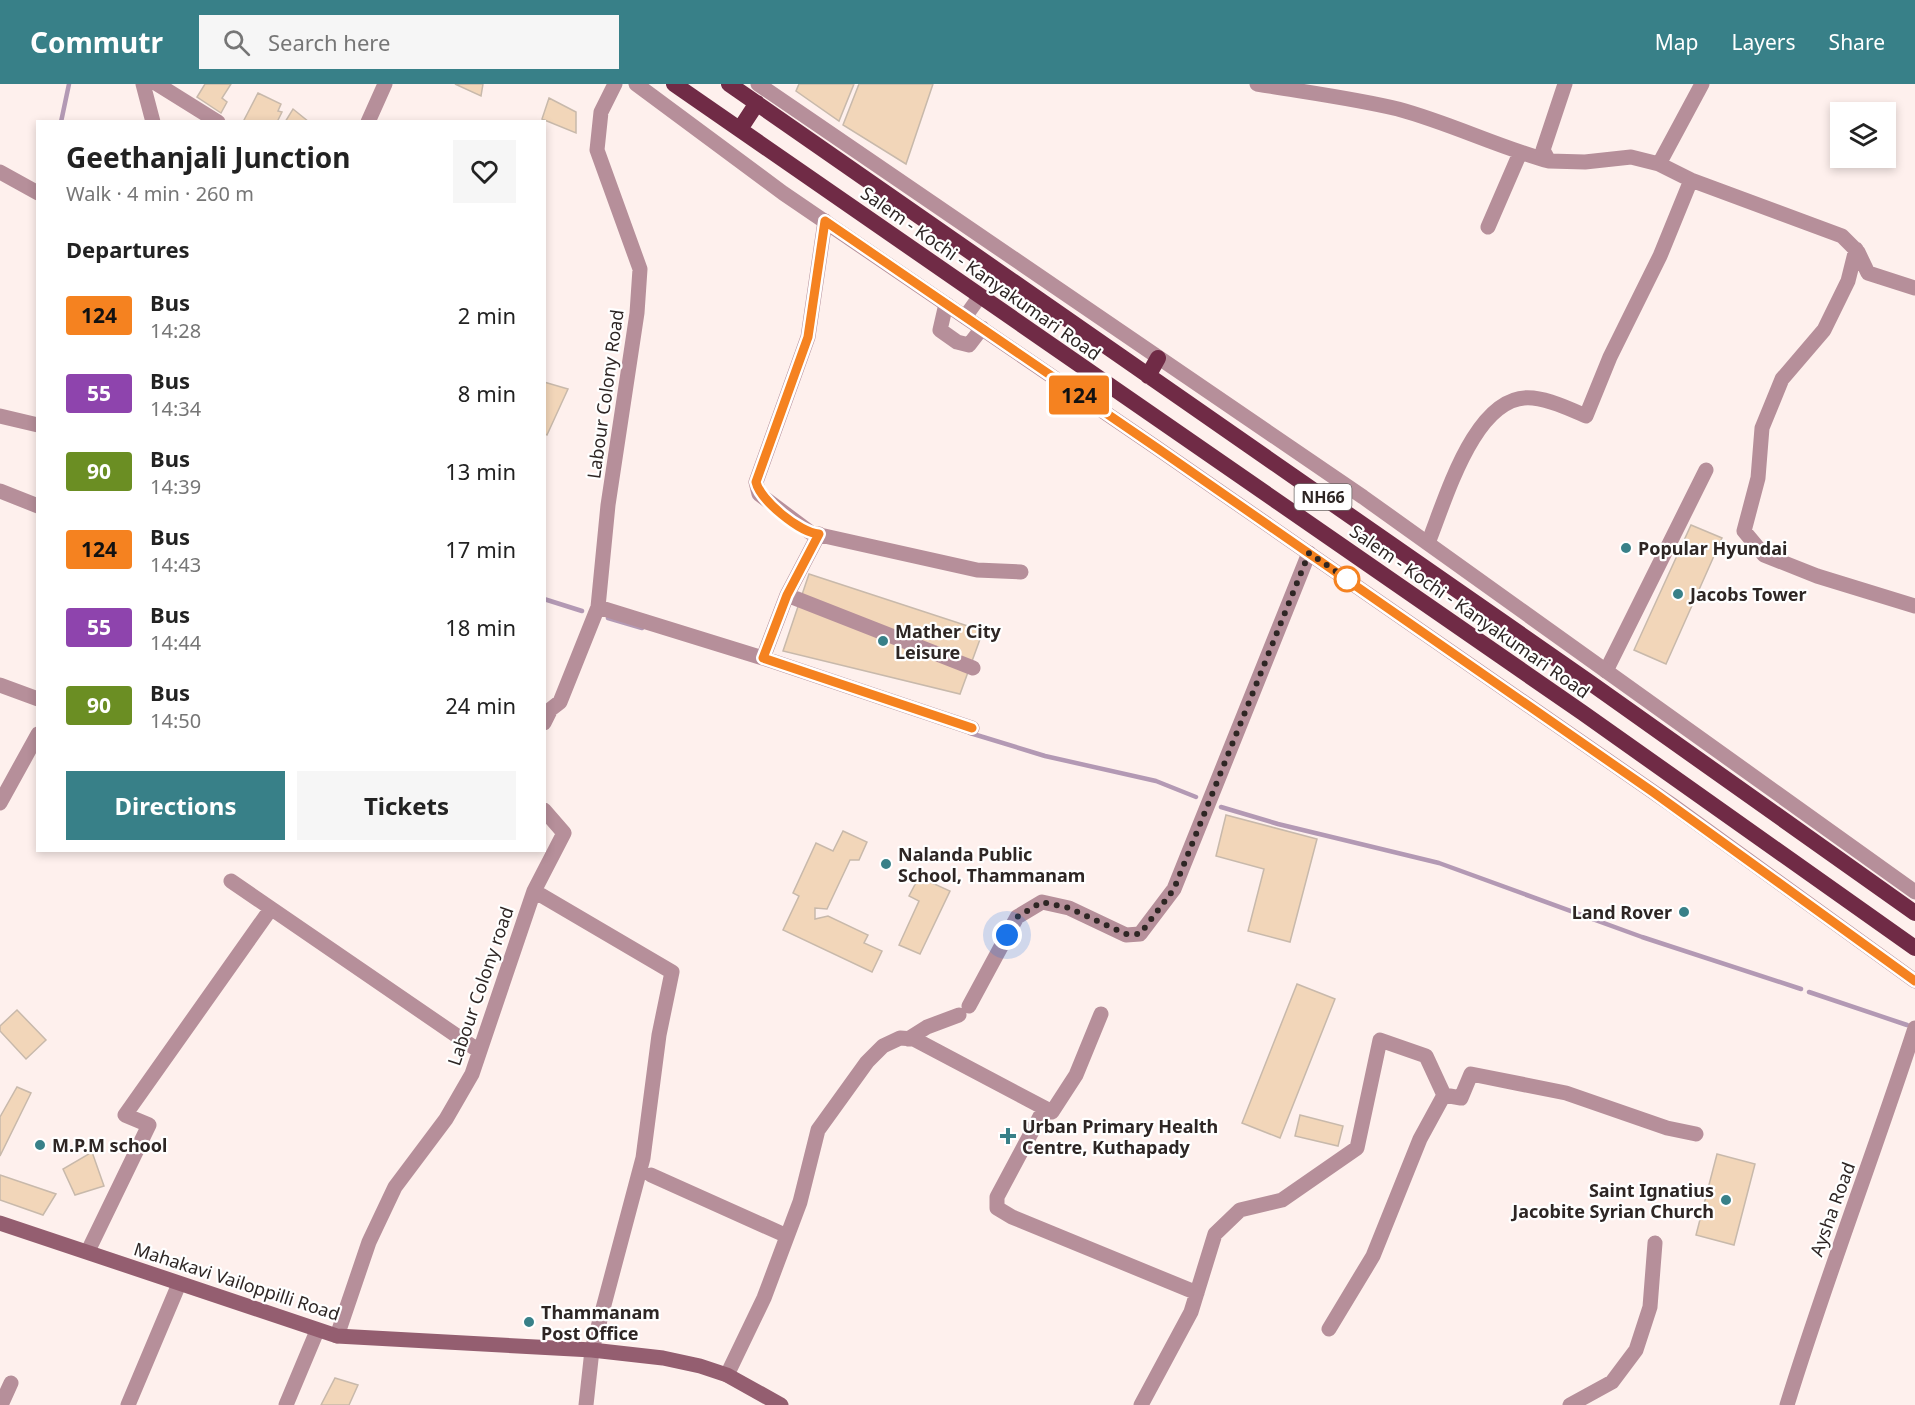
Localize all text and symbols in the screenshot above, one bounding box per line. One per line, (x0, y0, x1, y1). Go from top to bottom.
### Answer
search box (199, 15, 619, 69)
text: Commutr (30, 23, 163, 61)
icon: search (220, 26, 253, 59)
text: Search here (268, 27, 390, 57)
text: Map (1655, 28, 1699, 56)
text: Layers (1732, 28, 1796, 56)
text: Share (1829, 28, 1885, 56)
map controls (1830, 102, 1896, 168)
button: layers (1830, 102, 1896, 168)
text: Geethanjali Junction (66, 138, 350, 176)
button: heart (453, 140, 516, 203)
text: Walk · 4 min · 260 m (66, 180, 254, 207)
street label: Salem - Kochi - Kanyakumari Road (856, 181, 1106, 365)
text: Departures (66, 234, 190, 264)
text: Bus (150, 287, 190, 317)
text: 2 min (458, 300, 516, 330)
text: 124 (81, 301, 117, 329)
street label: Labour Colony Road (581, 308, 629, 480)
text: 14:28 (150, 317, 201, 344)
text: Bus (150, 365, 190, 395)
line badge: 124 (1044, 376, 1114, 414)
text: 8 min (458, 378, 516, 408)
text: 55 (87, 379, 111, 407)
text: 124 (1061, 381, 1097, 409)
text: 14:34 (150, 395, 201, 422)
text: Bus (150, 443, 190, 473)
text: 13 min (445, 456, 516, 486)
text: 90 (87, 457, 111, 485)
text: 14:39 (150, 473, 201, 500)
road number: NH66 (1294, 484, 1352, 510)
street label: Salem - Kochi - Kanyakumari Road (1345, 519, 1595, 703)
text: Bus (150, 521, 190, 551)
text: 17 min (445, 534, 516, 564)
text: 124 (81, 535, 117, 563)
place label: Popular Hyundai (1638, 536, 1787, 560)
marker: Popular Hyundai (1619, 541, 1633, 555)
text: 14:43 (150, 551, 201, 578)
unlabelled marker (1334, 566, 1360, 592)
place label: Jacobs Tower (1688, 582, 1807, 606)
marker: Jacobs Tower (1671, 587, 1685, 601)
text: Bus (150, 599, 190, 629)
text: 18 min (445, 612, 516, 642)
text: 55 (87, 613, 111, 641)
place label: Mather City Leisure (895, 619, 1001, 664)
text: 14:44 (150, 629, 201, 656)
marker: Mather City Leisure (876, 634, 890, 648)
text: Bus (150, 677, 190, 707)
text: 24 min (445, 690, 516, 720)
text: 90 (87, 691, 111, 719)
text: 14:50 (150, 707, 201, 734)
button: Directions (66, 771, 285, 840)
button: Tickets (297, 771, 516, 840)
place label: Nalanda Public School, Thammanam (898, 842, 1085, 887)
marker: Nalanda Public School, Thammanam (879, 857, 893, 871)
place label: Land Rover (1572, 900, 1672, 924)
street label: Labour Colony road (442, 903, 518, 1069)
marker: Land Rover (1677, 905, 1691, 919)
your location (992, 920, 1022, 950)
place label: Urban Primary Health Centre, Kuthapady (1022, 1114, 1218, 1159)
marker: Urban Primary Health Centre, Kuthapady (999, 1127, 1017, 1145)
place label: M.P.M school (52, 1133, 167, 1157)
marker: M.P.M school (33, 1138, 47, 1152)
street label: Aysha Road (1804, 1159, 1860, 1259)
place label: Saint Ignatius Jacobite Syrian Church (1510, 1178, 1714, 1223)
marker: Saint Ignatius Jacobite Syrian Church (1719, 1193, 1733, 1207)
street label: Mahakavi Vailoppilli Road (131, 1236, 343, 1326)
place label: Thammanam Post Office (541, 1300, 660, 1345)
marker: Thammanam Post Office (522, 1315, 536, 1329)

